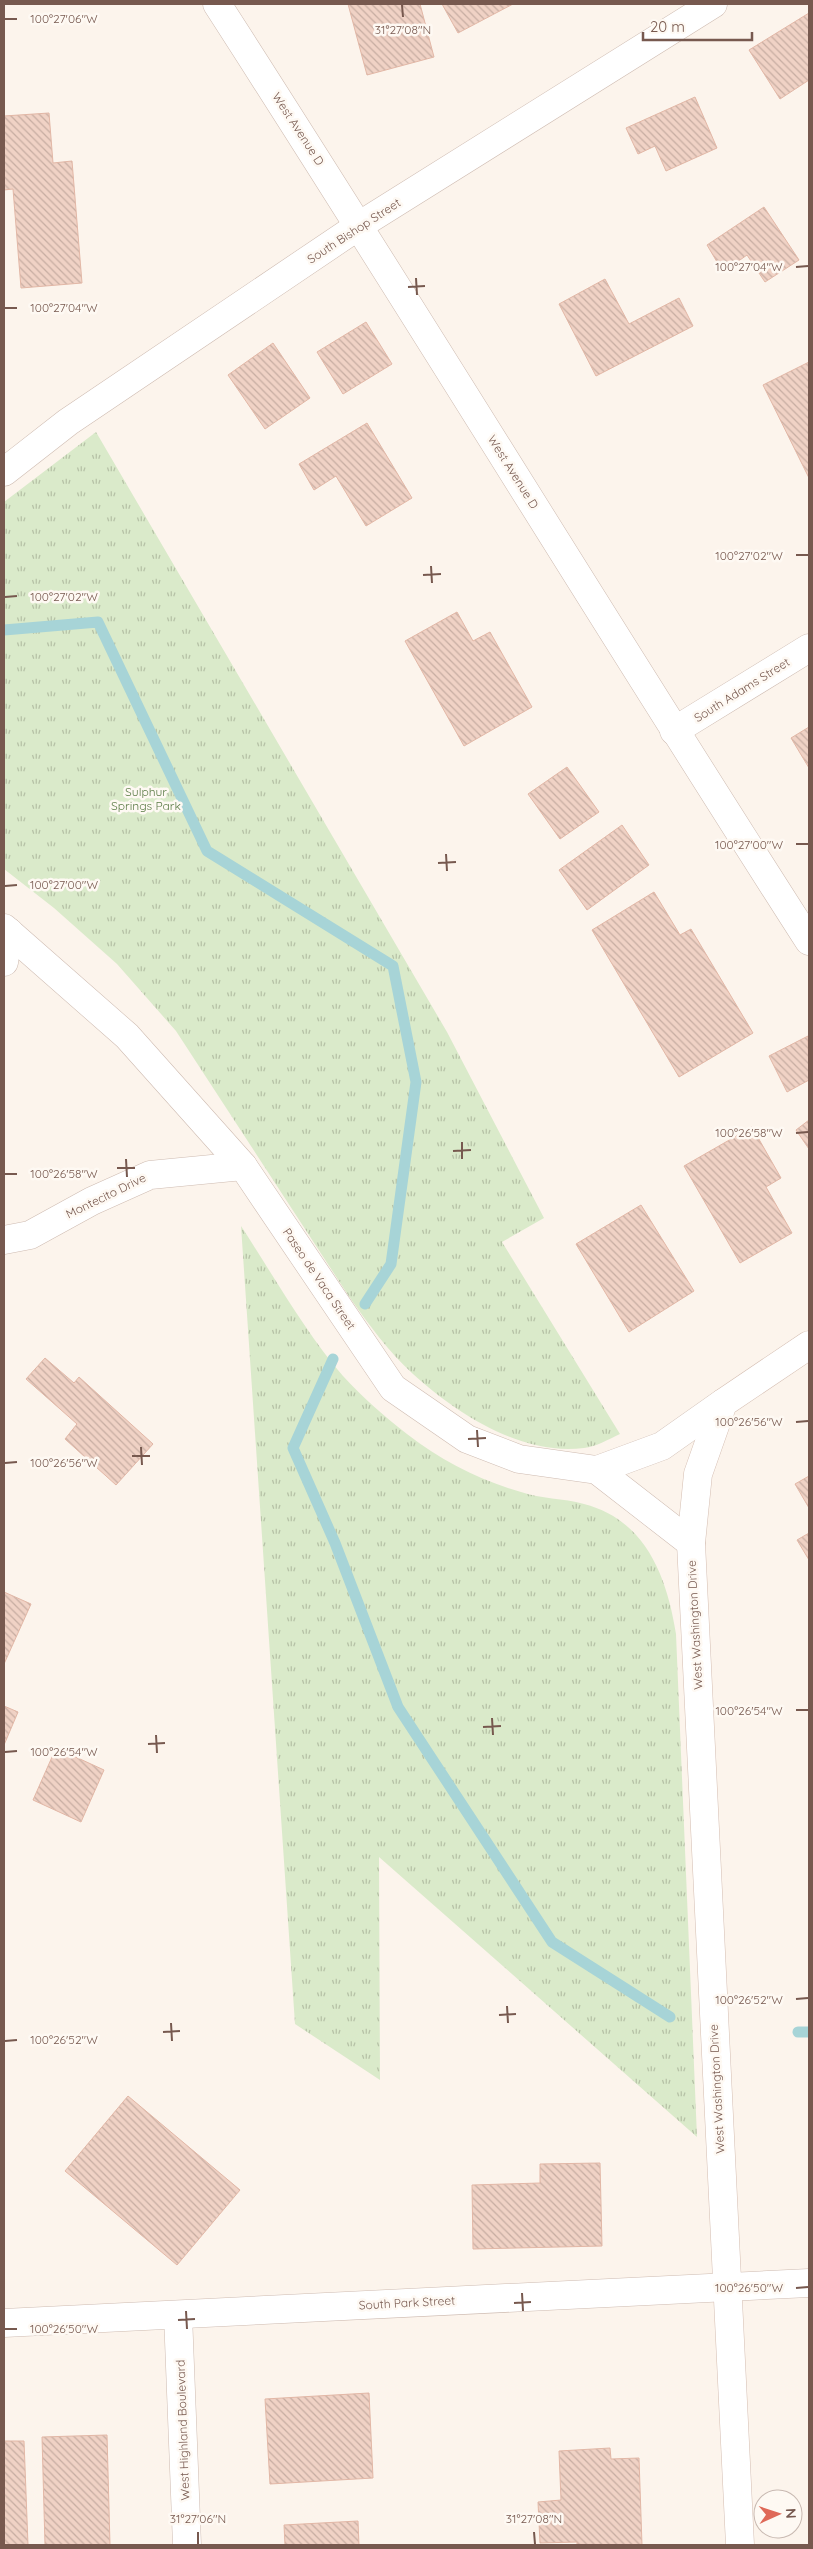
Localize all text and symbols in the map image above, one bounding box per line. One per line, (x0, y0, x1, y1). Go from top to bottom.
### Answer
scale bar (643, 10, 752, 42)
text: 100°27'06"W (30, 11, 98, 26)
text: 20 m (650, 17, 685, 36)
text: 31°27'08"N (375, 22, 431, 37)
street label: West Avenue D (269, 89, 328, 168)
street label: South Bishop Street (304, 195, 403, 266)
text: 100°27'04"W (715, 259, 783, 274)
text: 100°27'04"W (30, 300, 98, 315)
street label: West Avenue D (485, 432, 542, 512)
text: 100°27'02"W (715, 548, 783, 563)
text: 100°27'02"W (30, 589, 98, 604)
street label: South Adams Street (691, 654, 792, 725)
park label: Sulphur Springs Park (111, 784, 181, 813)
text: 100°27'00"W (715, 837, 783, 852)
text: 100°27'00"W (30, 877, 98, 892)
text: 100°26'58"W (715, 1125, 783, 1140)
text: 100°26'58"W (30, 1166, 98, 1181)
street label: Montecito Drive (63, 1170, 148, 1221)
street label: Paseo de Vaca Street (280, 1225, 359, 1332)
text: 100°26'56"W (715, 1414, 783, 1429)
text: 100°26'56"W (30, 1455, 98, 1470)
street label: West Washington Drive (684, 1560, 705, 1690)
text: 100°26'54"W (715, 1703, 783, 1718)
text: 100°26'54"W (30, 1744, 98, 1759)
text: 100°26'52"W (715, 1992, 783, 2007)
street label: West Washington Drive (706, 2024, 727, 2154)
text: 100°26'52"W (30, 2032, 98, 2047)
text: 100°26'50"W (715, 2280, 783, 2295)
street label: South Park Street (358, 2292, 456, 2313)
text: 100°26'50"W (30, 2321, 98, 2336)
street label: West Highland Boulevard (173, 2359, 192, 2501)
north arrow (753, 2489, 803, 2539)
text: N (782, 2508, 800, 2519)
text: 31°27'06"N (170, 2511, 226, 2526)
text: 31°27'08"N (506, 2511, 562, 2526)

